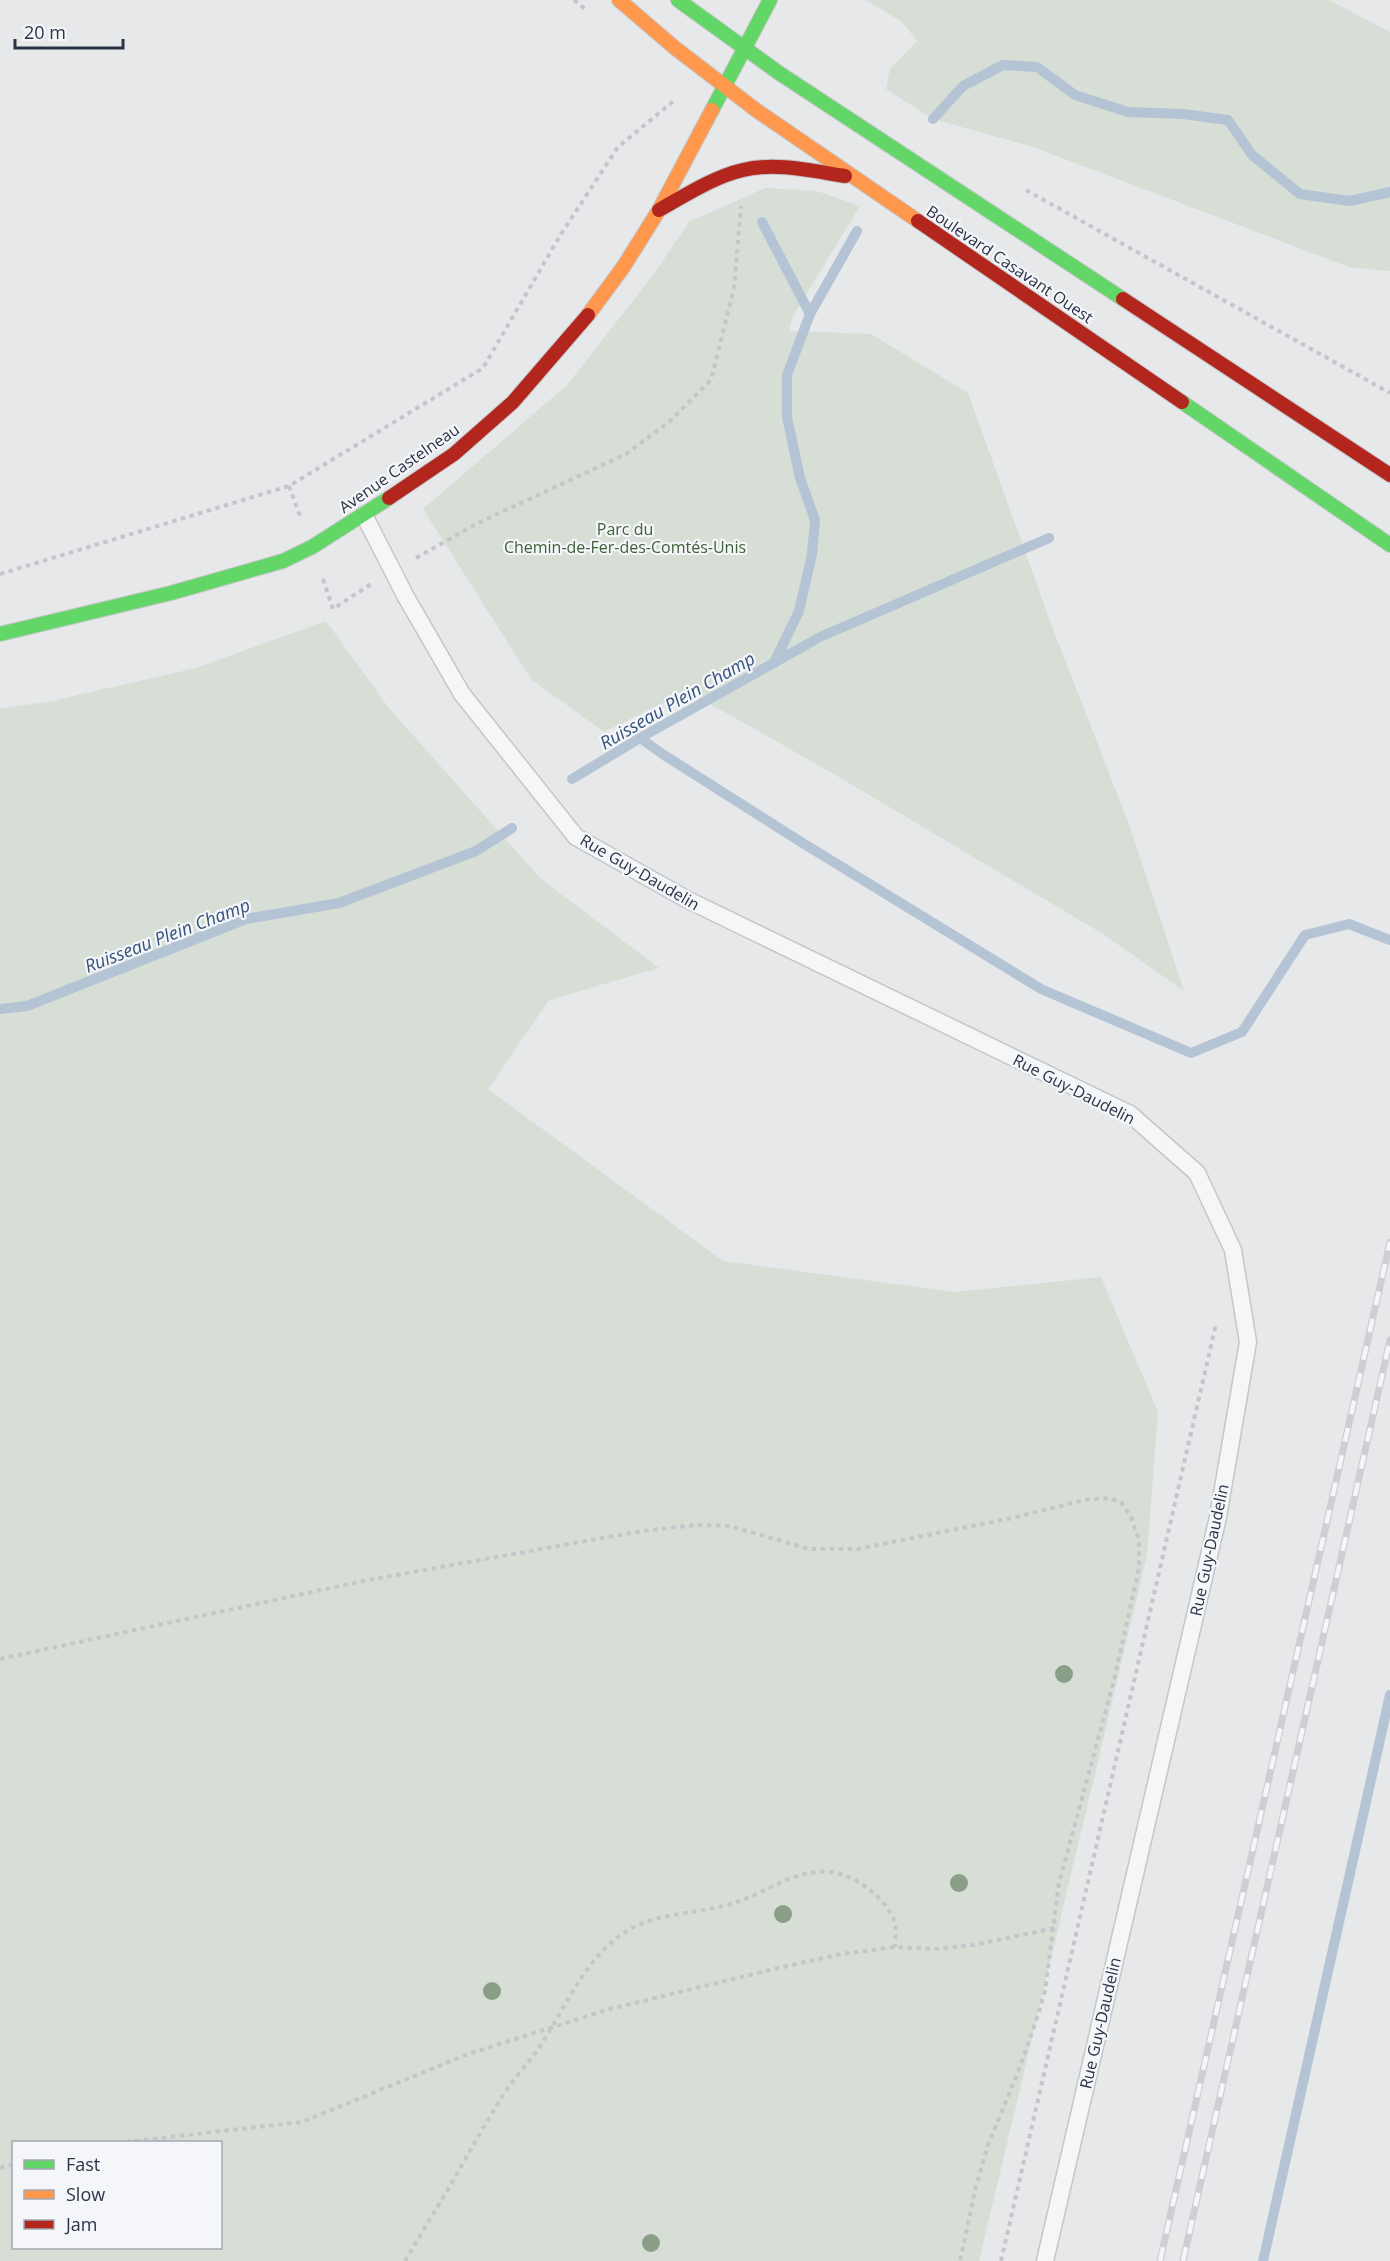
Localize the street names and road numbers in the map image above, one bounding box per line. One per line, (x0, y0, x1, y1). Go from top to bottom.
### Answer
street label: Boulevard Casavant Ouest (922, 200, 1098, 328)
street label: Avenue Castelneau (334, 418, 464, 518)
street label: Rue Guy-Daudelin (576, 829, 704, 915)
street label: Rue Guy-Daudelin (1009, 1049, 1139, 1129)
street label: Rue Guy-Daudelin (1184, 1482, 1234, 1618)
street label: Rue Guy-Daudelin (1074, 1955, 1126, 2091)

